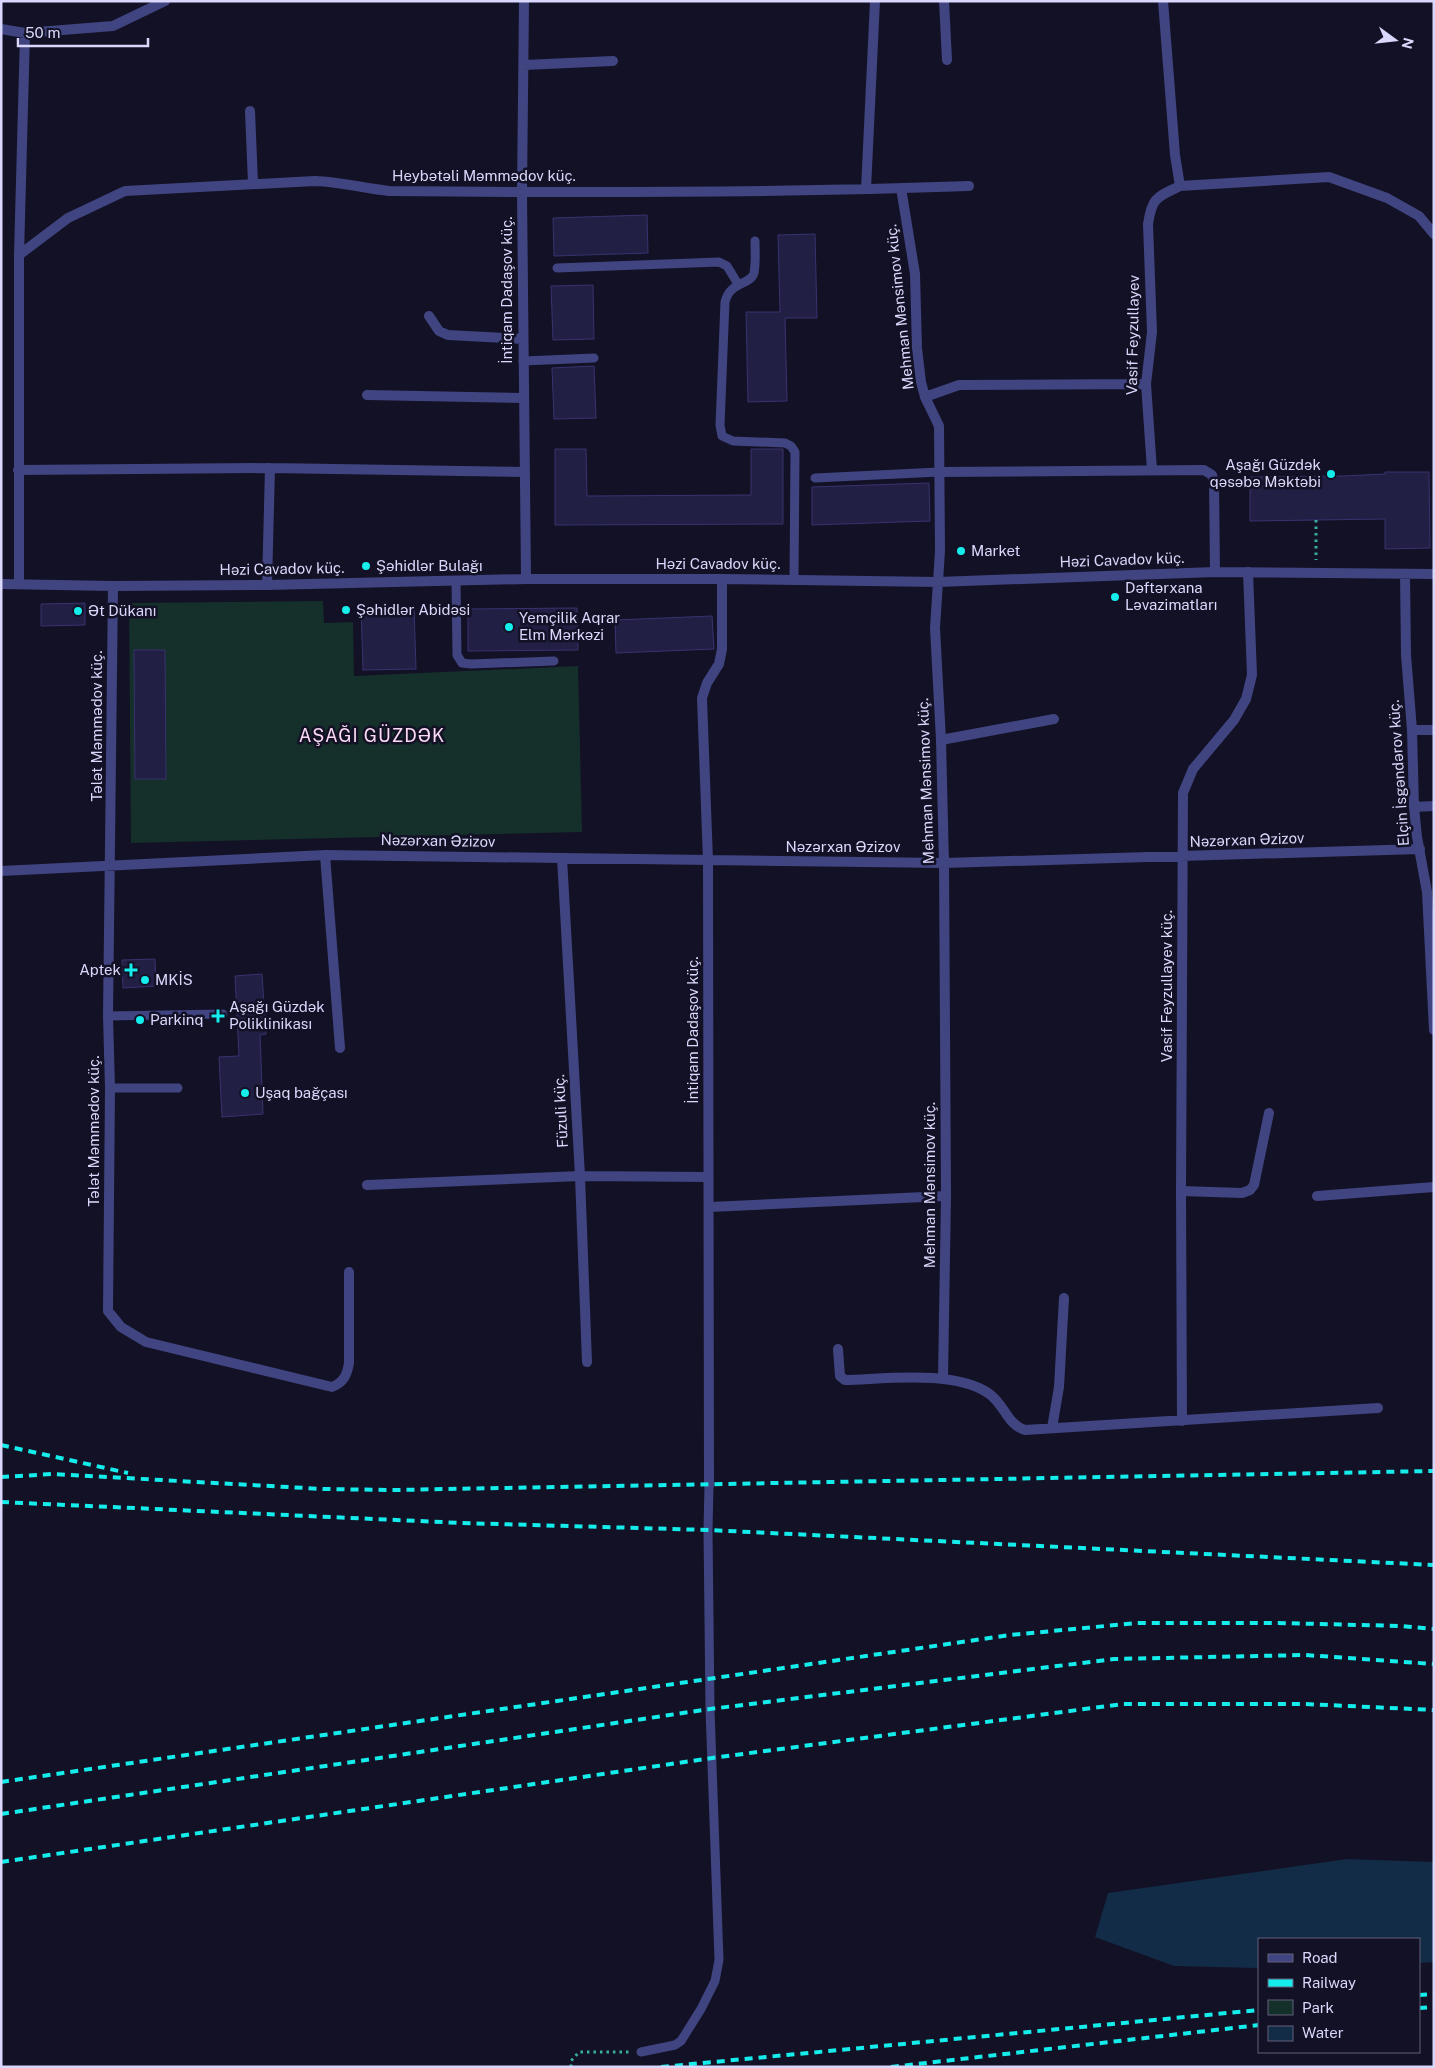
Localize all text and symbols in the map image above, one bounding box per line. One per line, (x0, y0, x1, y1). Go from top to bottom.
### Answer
scale bar (18, 15, 148, 47)
north arrow (1370, 15, 1420, 65)
text: 50 m (25, 24, 60, 41)
text: N (1398, 36, 1417, 51)
street label: Heybətəli Məmmədov küç. (392, 167, 576, 184)
street label: İntiqam Dadaşov küç. (497, 216, 515, 364)
street label: Mehman Mənsimov küç. (882, 223, 917, 391)
street label: Vasif Feyzullayev (1123, 274, 1142, 395)
place label: Aşağı Güzdək qəsəbə Məktəbi (1210, 456, 1321, 490)
marker: Aşağı Güzdək qəsəbə Məktəbi (1325, 468, 1337, 480)
place label: Market (971, 542, 1021, 559)
marker: Market (955, 545, 967, 557)
street label: Həzi Cavadov küç. (1059, 549, 1185, 570)
street label: Həzi Cavadov küç. (655, 555, 781, 572)
place label: Şəhidlər Bulağı (376, 557, 483, 574)
street label: Həzi Cavadov küç. (219, 559, 345, 578)
marker: Şəhidlər Bulağı (360, 560, 372, 572)
place label: Dəftərxana Ləvazimatları (1125, 579, 1217, 613)
marker: Dəftərxana Ləvazimatları (1109, 591, 1121, 603)
place label: Şəhidlər Abidəsi (356, 601, 470, 618)
place label: Ət Dükanı (88, 602, 156, 619)
marker: Şəhidlər Abidəsi (340, 604, 352, 616)
marker: Ət Dükanı (72, 605, 84, 617)
place label: Yemçilik Aqrar Elm Mərkəzi (519, 609, 620, 643)
marker: Yemçilik Aqrar Elm Mərkəzi (503, 621, 515, 633)
street label: Tələt Məmmədov küç. (88, 650, 105, 802)
street label: Mehman Mənsimov küç. (914, 698, 937, 865)
street label: Elçin İsgəndərov küç. (1384, 699, 1412, 847)
district label: AŞAĞI GÜZDƏK (299, 724, 445, 746)
street label: Nəzərxan Əzizov (1189, 829, 1305, 850)
street label: Nəzərxan Əzizov (380, 831, 496, 850)
street label: Nəzərxan Əzizov (786, 838, 901, 855)
street label: Vasif Feyzullayev küç. (1158, 910, 1175, 1062)
street label: İntiqam Dadaşov küç. (683, 956, 701, 1104)
place label: Aptek (79, 961, 121, 978)
marker: Aptek (125, 964, 137, 976)
place label: MKİS (155, 970, 193, 988)
marker: MKİS (139, 974, 151, 986)
place label: Aşağı Güzdək Poliklinikası (229, 998, 325, 1032)
marker: Aşağı Güzdək Poliklinikası (211, 1009, 225, 1023)
place label: Parkinq (150, 1011, 203, 1028)
marker: Parkinq (134, 1014, 146, 1026)
street label: Tələt Məmmədov küç. (85, 1055, 102, 1207)
street label: Füzuli küç. (550, 1074, 571, 1148)
place label: Uşaq bağçası (255, 1084, 348, 1101)
marker: Uşaq bağçası (239, 1087, 251, 1099)
street label: Mehman Mənsimov küç. (921, 1102, 938, 1268)
legend (1258, 1938, 1420, 2053)
text: Road (1302, 1949, 1338, 1966)
text: Railway (1302, 1974, 1356, 1991)
text: Park (1302, 1999, 1334, 2016)
text: Water (1302, 2024, 1344, 2041)

